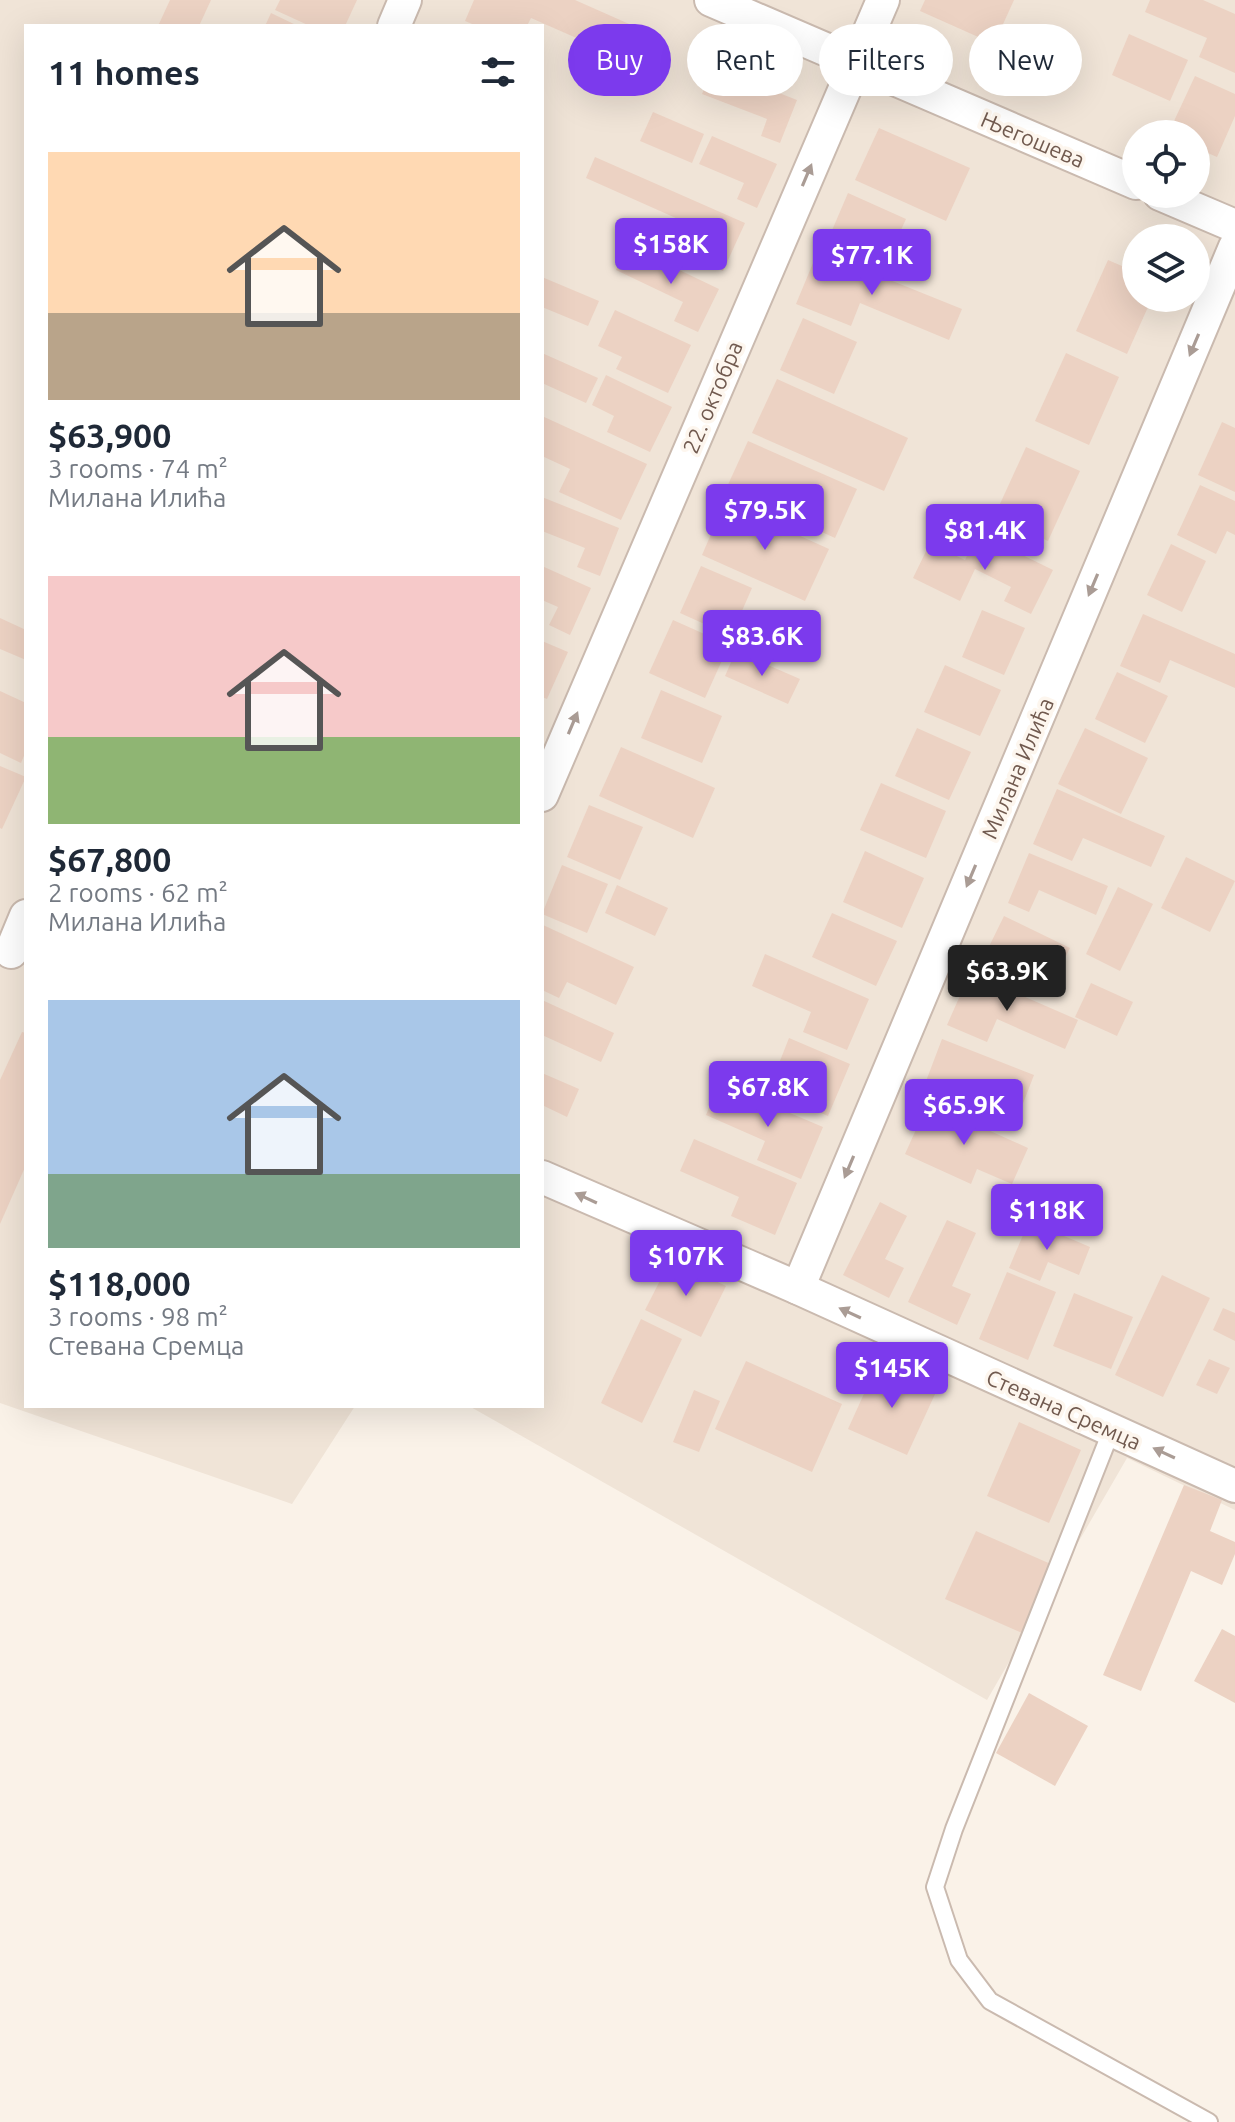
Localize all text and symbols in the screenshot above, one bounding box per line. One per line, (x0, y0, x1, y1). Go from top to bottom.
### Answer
chip: Buy (568, 24, 671, 96)
chip: Rent (687, 24, 803, 96)
chip: Filters (819, 24, 953, 96)
chip: New (969, 24, 1082, 96)
icon: filters (476, 50, 520, 94)
text: 11 homes (48, 53, 200, 91)
street label: Његошева (977, 106, 1089, 172)
map controls (1122, 120, 1210, 312)
button: locate (1122, 120, 1210, 208)
one-way arrow (800, 163, 813, 187)
icon: home (212, 204, 356, 348)
pin: $158K (615, 218, 727, 286)
button: layers (1122, 224, 1210, 312)
text: $158K (633, 229, 709, 258)
pin: $77.1K (807, 229, 937, 297)
text: $77.1K (831, 240, 913, 269)
one-way arrow (1187, 333, 1200, 357)
street label: 22. октобра (677, 337, 747, 457)
text: $63,900 (48, 416, 171, 454)
text: 3 rooms · 74 m² (48, 454, 228, 483)
text: Милана Илића (48, 483, 226, 512)
pin: $79.5K (700, 484, 830, 552)
text: $79.5K (724, 495, 806, 524)
pin: $81.4K (920, 504, 1050, 572)
text: $81.4K (944, 515, 1026, 544)
one-way arrow (1087, 573, 1100, 596)
pin: $83.6K (697, 610, 827, 678)
text: $83.6K (721, 621, 803, 650)
icon: home (212, 628, 356, 772)
street label: Милана Илића (976, 694, 1058, 842)
one-way arrow (566, 711, 579, 735)
text: $67,800 (48, 840, 171, 878)
one-way arrow (965, 864, 978, 888)
text: 2 rooms · 62 m² (48, 878, 228, 907)
text: Милана Илића (48, 907, 226, 936)
pin: $63.9K (942, 945, 1072, 1013)
text: $63.9K (966, 956, 1048, 985)
icon: home (212, 1052, 356, 1196)
pin: $67.8K (703, 1061, 833, 1129)
text: $67.8K (727, 1072, 809, 1101)
pin: $65.9K (899, 1079, 1029, 1147)
text: $65.9K (923, 1090, 1005, 1119)
one-way arrow (842, 1155, 855, 1179)
pin: $118K (991, 1184, 1103, 1252)
one-way arrow (575, 1191, 598, 1205)
text: $118K (1009, 1195, 1085, 1224)
pin: $107K (630, 1230, 742, 1298)
text: $107K (648, 1241, 724, 1270)
text: $118,000 (48, 1264, 191, 1302)
text: 3 rooms · 98 m² (48, 1302, 228, 1331)
one-way arrow (838, 1306, 862, 1320)
text: Стевана Сремца (48, 1331, 244, 1360)
pin: $145K (836, 1342, 948, 1410)
text: $145K (854, 1353, 930, 1382)
street label: Стевана Сремца (983, 1364, 1145, 1454)
one-way arrow (1152, 1447, 1176, 1460)

